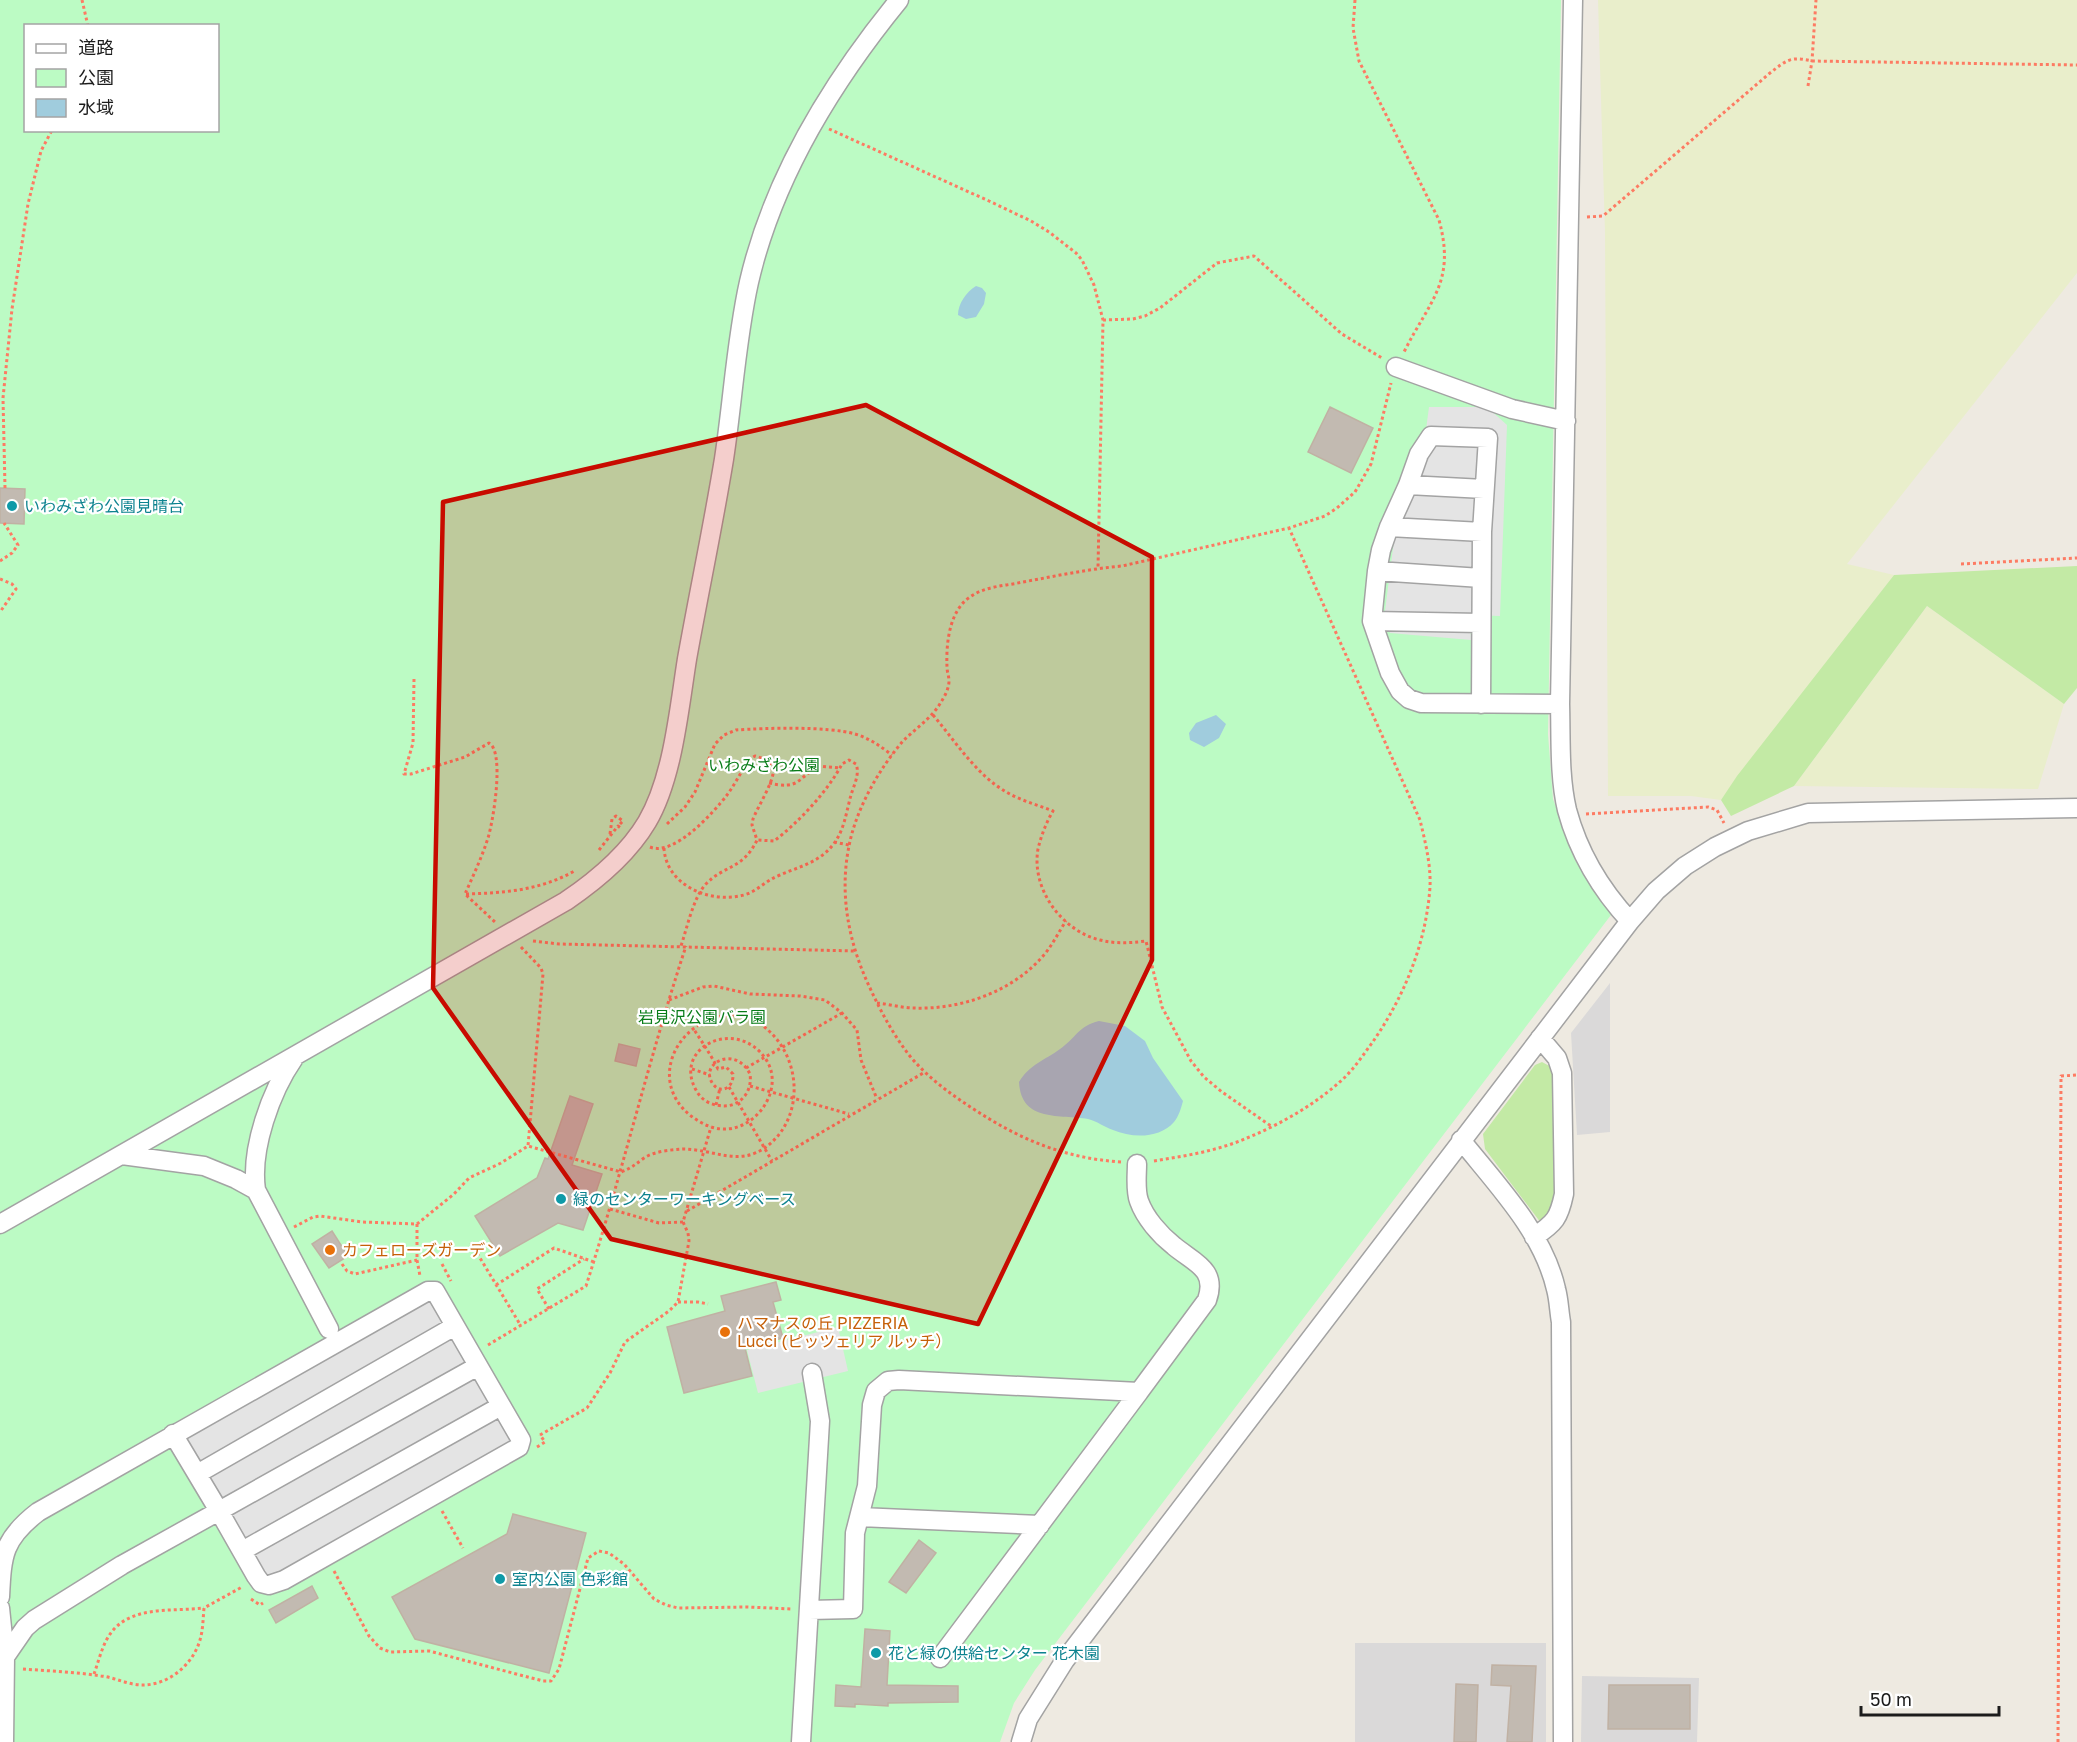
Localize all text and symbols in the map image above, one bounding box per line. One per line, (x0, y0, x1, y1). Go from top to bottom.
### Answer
legend (24, 24, 219, 132)
text: 道路 (78, 36, 114, 58)
text: 公園 (78, 66, 114, 88)
text: 水域 (78, 96, 114, 118)
place label: いわみざわ公園見晴台 (24, 496, 184, 516)
marker: いわみざわ公園見晴台 (5, 499, 19, 513)
park label: いわみざわ公園 (708, 755, 820, 775)
park label: 岩見沢公園バラ園 (638, 1007, 766, 1027)
place label: 緑のセンターワーキングベース (573, 1189, 796, 1209)
marker: 緑のセンターワーキングベース (554, 1192, 568, 1206)
place label: カフェローズガーデン (342, 1240, 501, 1260)
marker: カフェローズガーデン (323, 1243, 337, 1257)
place label: ハマナスの丘 PIZZERIA Lucci (ピッツェリア ルッチ） (737, 1313, 951, 1351)
marker: ハマナスの丘 PIZZERIA Lucci (ピッツェリア ルッチ） (718, 1325, 732, 1339)
place label: 室内公園 色彩館 (512, 1569, 628, 1589)
marker: 室内公園 色彩館 (493, 1572, 507, 1586)
place label: 花と緑の供給センター 花木園 (888, 1643, 1100, 1663)
marker: 花と緑の供給センター 花木園 (869, 1646, 883, 1660)
scale bar (1861, 1679, 1999, 1717)
text: 50 m (1870, 1688, 1912, 1710)

